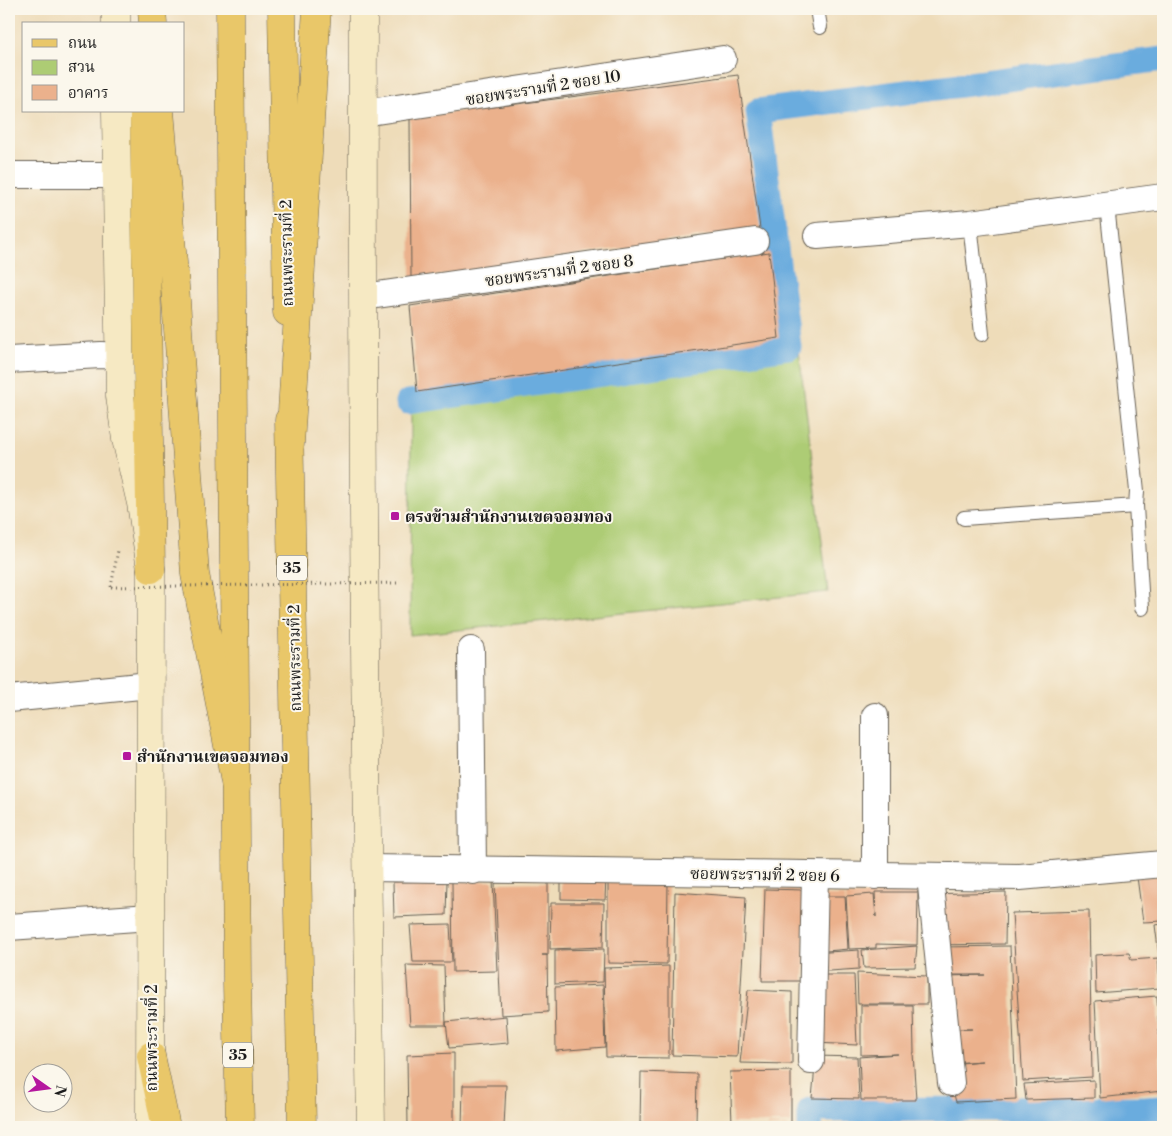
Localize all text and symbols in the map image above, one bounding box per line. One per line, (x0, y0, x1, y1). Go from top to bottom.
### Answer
legend (22, 22, 185, 112)
text: ถนน (68, 34, 97, 53)
text: สวน (68, 58, 95, 77)
street label: ซอยพระรามที่ 2 ซอย 10 (464, 64, 622, 110)
text: อาคาร (68, 84, 108, 103)
street label: ถนนพระรามที่ 2 (274, 199, 298, 307)
street label: ซอยพระรามที่ 2 ซอย 8 (483, 249, 635, 291)
place label: ตรงข้ามสำนักงานเขตจอมทอง (405, 507, 612, 527)
marker: ตรงข้ามสำนักงานเขตจอมทอง (389, 510, 401, 522)
road number: 35 (277, 556, 307, 580)
street label: ถนนพระรามที่ 2 (282, 604, 306, 712)
place label: สำนักงานเขตจอมทอง (137, 747, 289, 767)
marker: สำนักงานเขตจอมทอง (121, 750, 133, 762)
street label: ซอยพระรามที่ 2 ซอย 6 (690, 862, 840, 886)
street label: ถนนพระรามที่ 2 (140, 984, 162, 1092)
road number: 35 (223, 1042, 253, 1068)
north arrow (22, 1064, 72, 1114)
text: N (50, 1083, 70, 1098)

